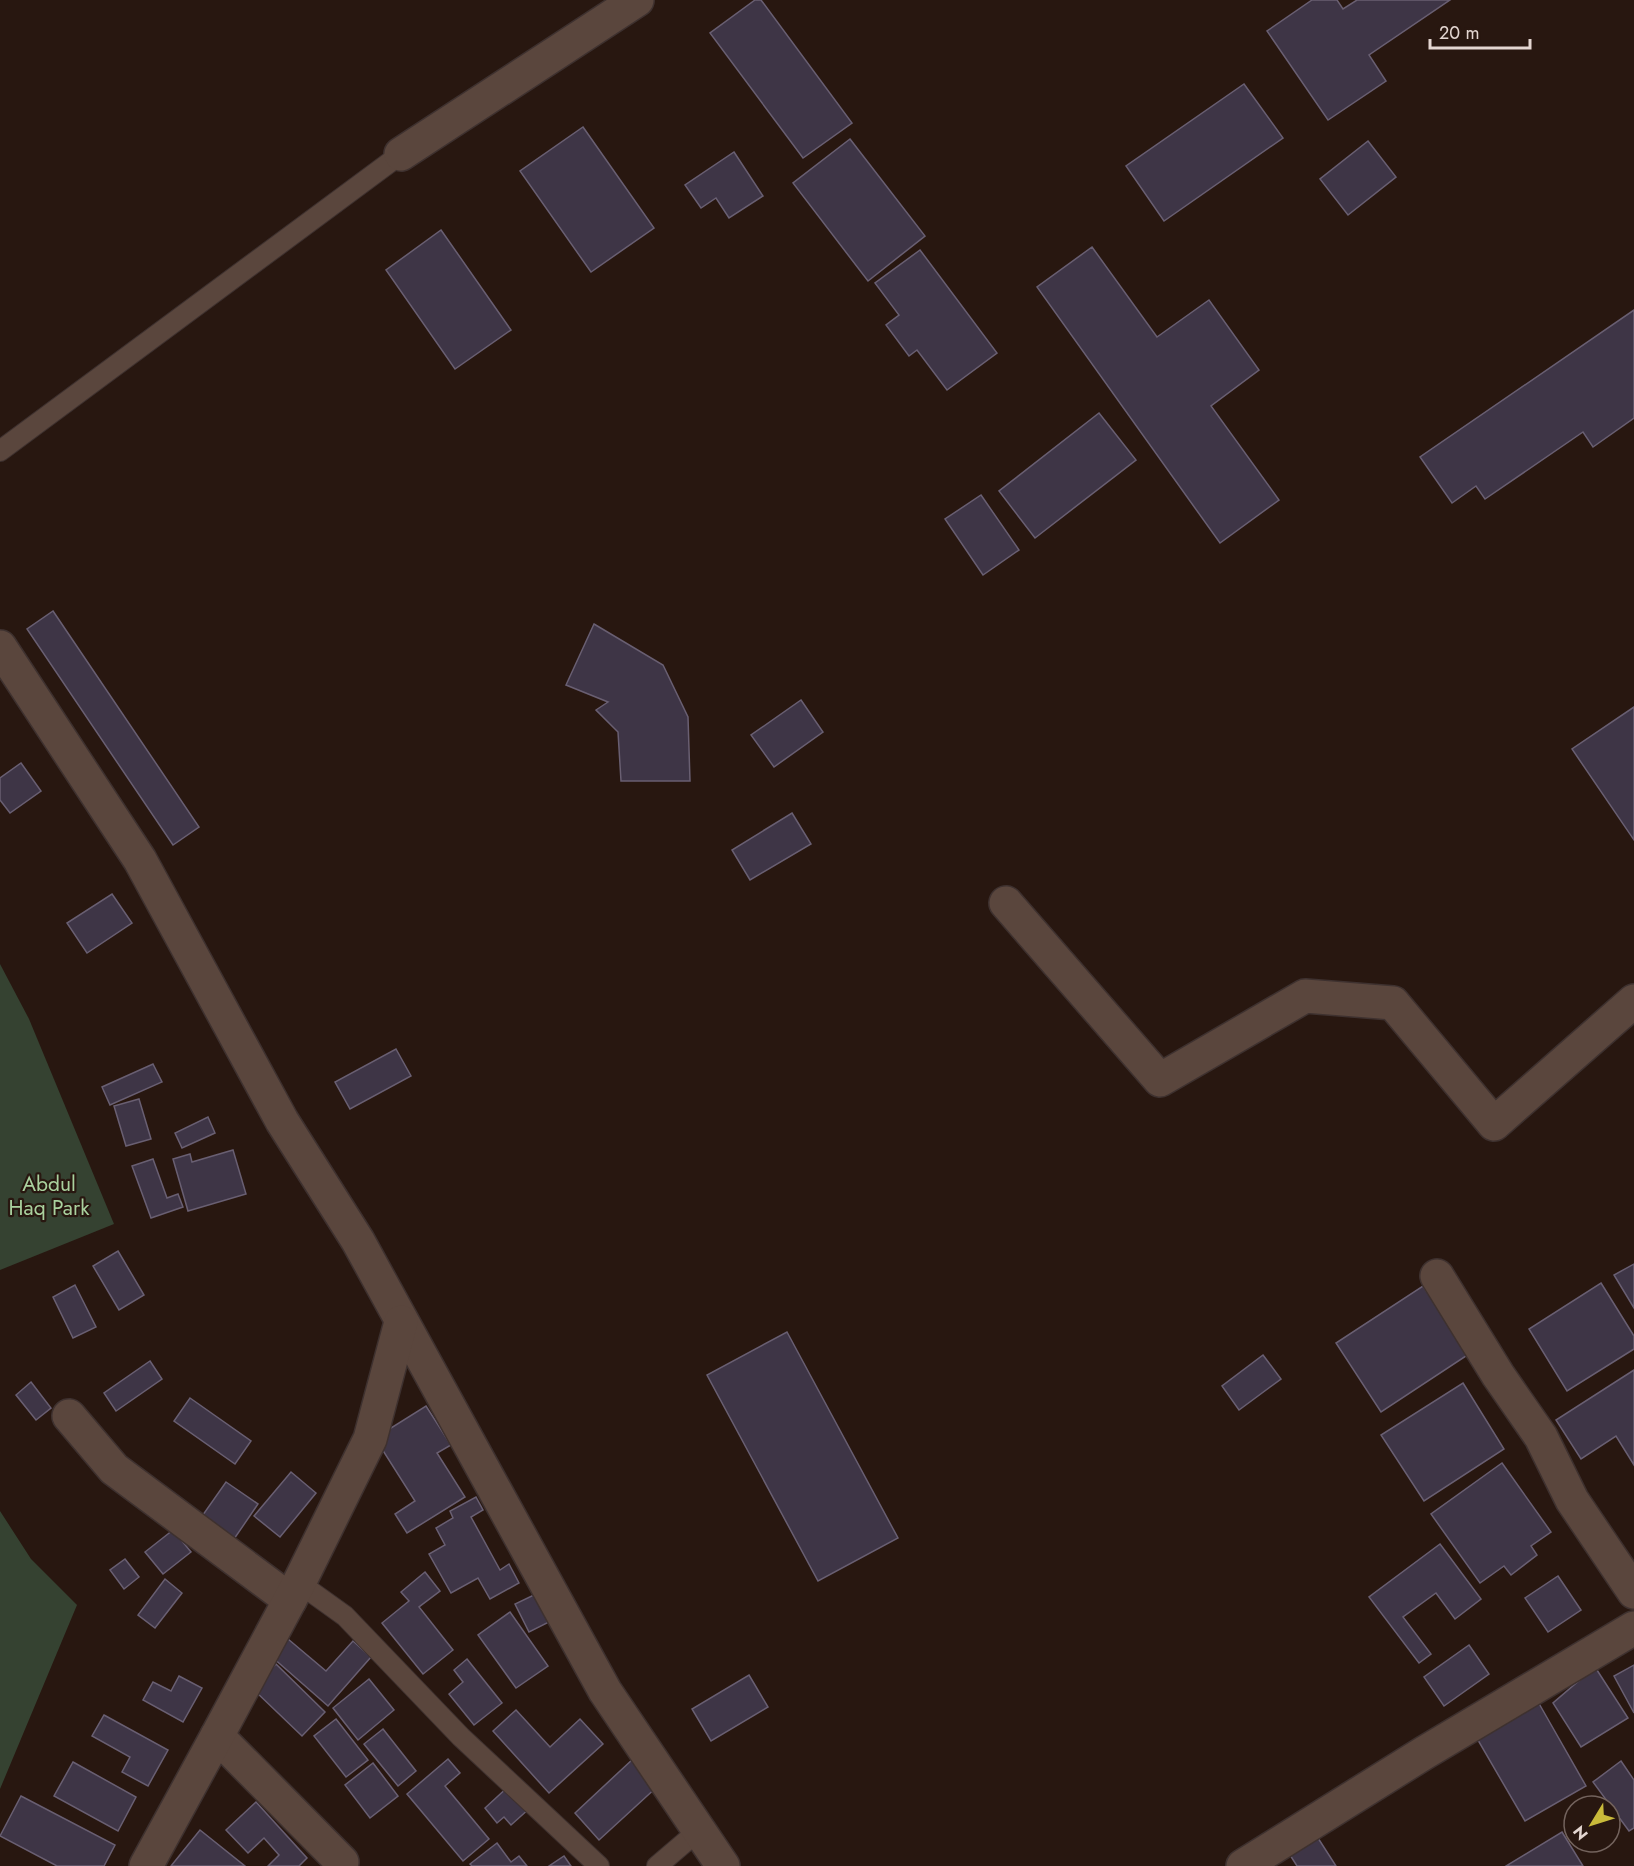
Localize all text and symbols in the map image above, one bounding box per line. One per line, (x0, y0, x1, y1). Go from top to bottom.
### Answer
scale bar (1430, 12, 1530, 50)
text: 20 m (1439, 20, 1479, 46)
park label: Abdul Haq Park (9, 1169, 90, 1223)
north arrow (1562, 1794, 1622, 1854)
text: N (1568, 1821, 1594, 1845)

